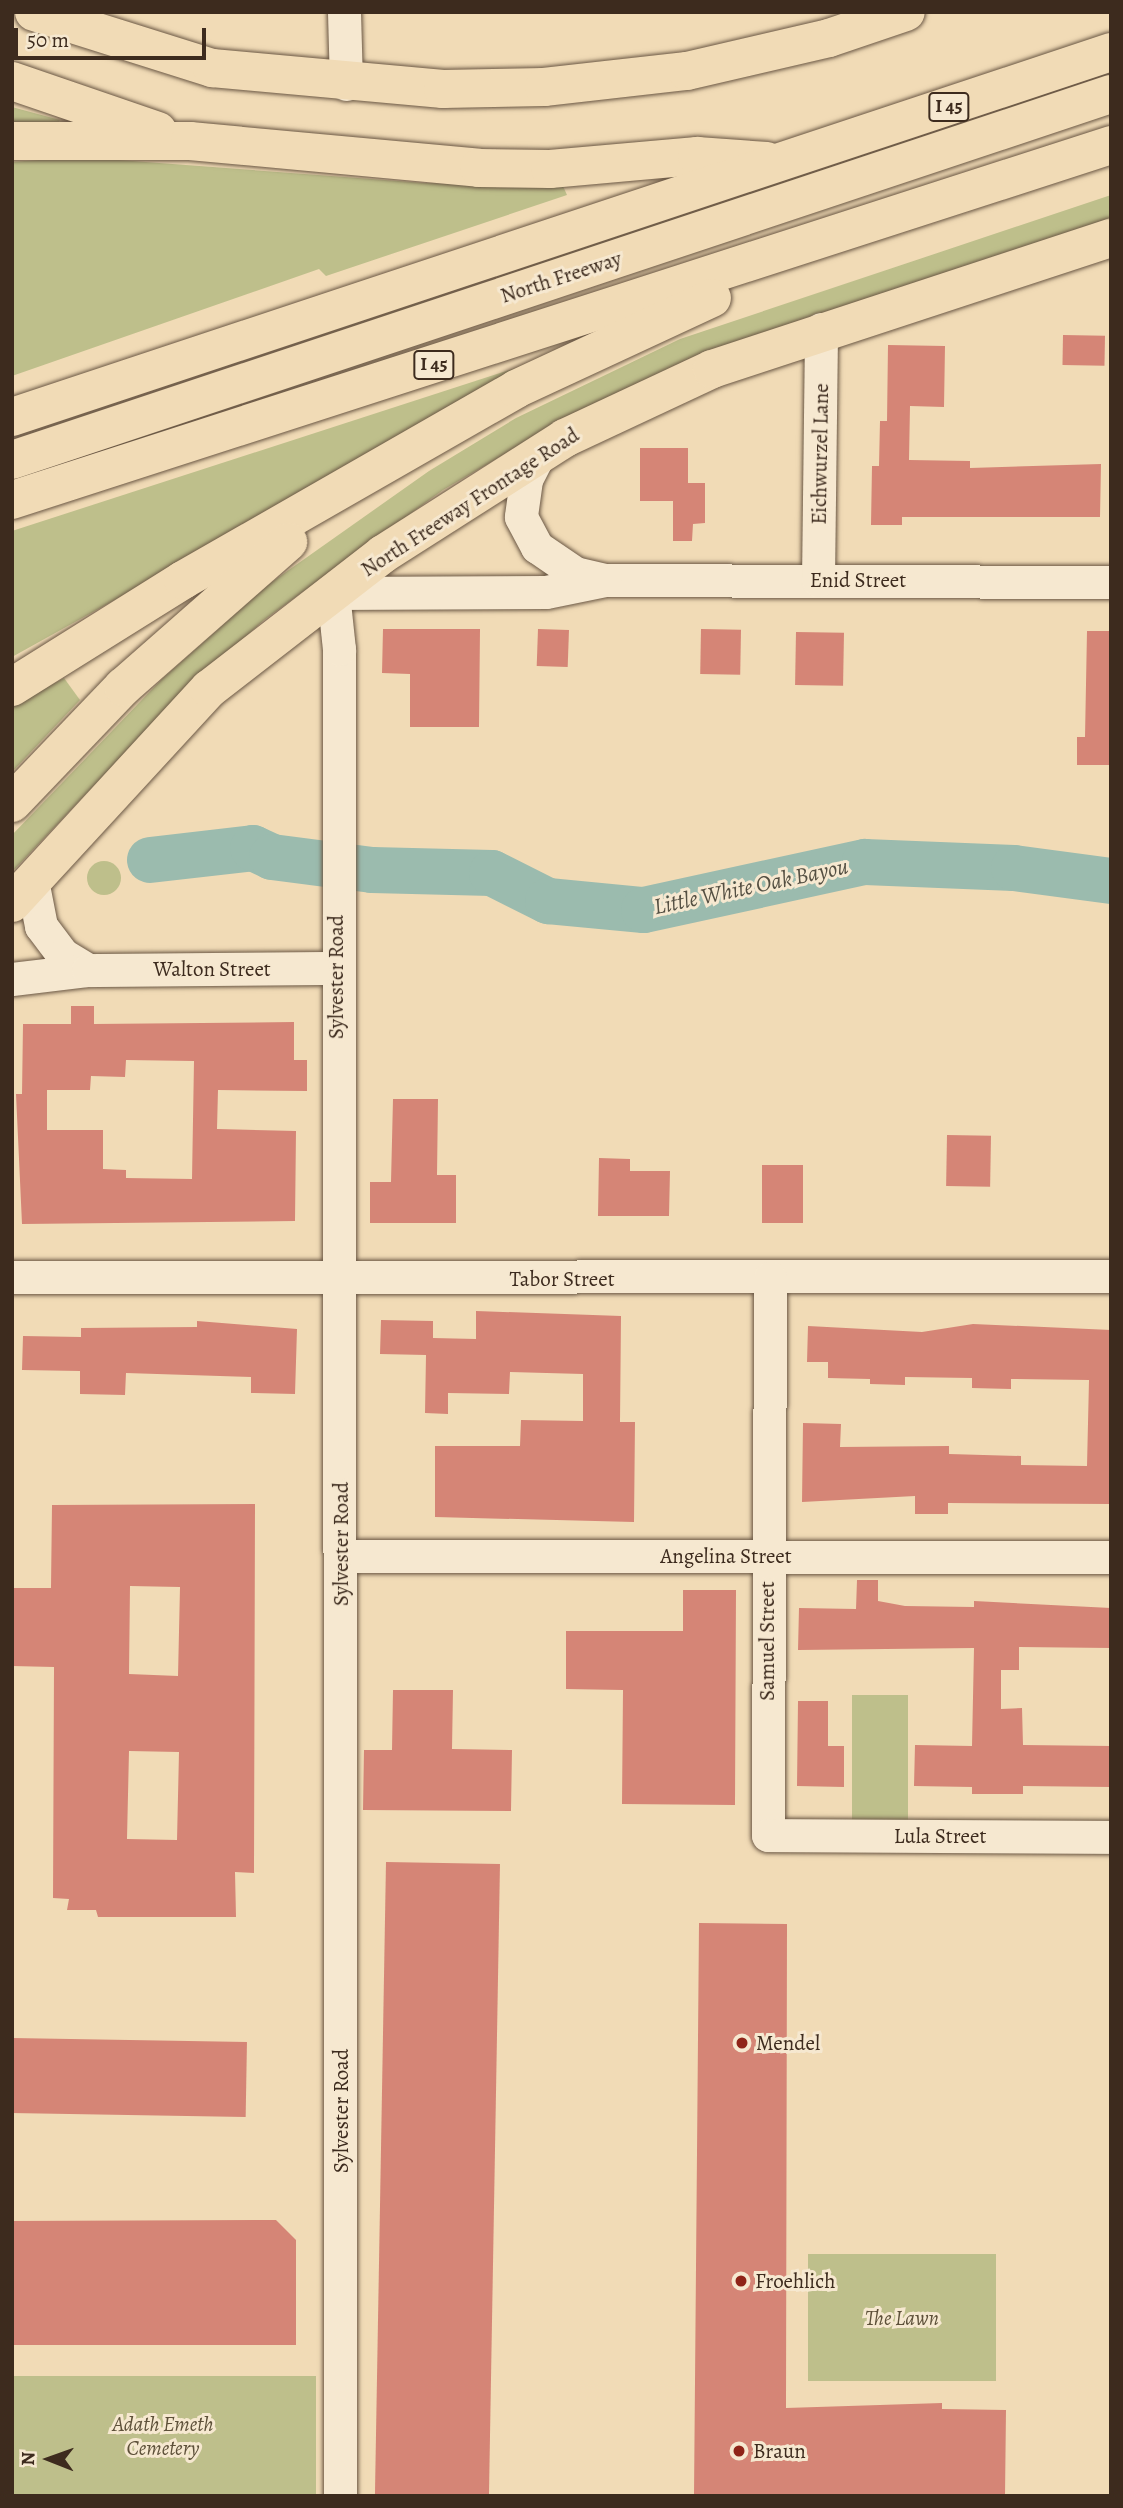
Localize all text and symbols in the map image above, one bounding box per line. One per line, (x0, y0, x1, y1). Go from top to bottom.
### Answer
scale bar (18, 14, 210, 58)
text: 50 m (27, 26, 69, 54)
road number: I 45 (928, 92, 970, 122)
street label: North Freeway (497, 246, 625, 308)
road number: I 45 (413, 350, 455, 380)
street label: Eichwurzel Lane (806, 383, 834, 525)
street label: North Freeway Frontage Road (356, 422, 584, 582)
street label: Enid Street (810, 567, 906, 593)
water label: Little White Oak Bayou (651, 853, 851, 921)
street label: Sylvester Road (323, 915, 349, 1039)
street label: Walton Street (153, 956, 271, 982)
street label: Tabor Street (509, 1266, 615, 1292)
street label: Sylvester Road (328, 1482, 354, 1606)
street label: Angelina Street (660, 1543, 792, 1569)
street label: Samuel Street (754, 1581, 780, 1701)
street label: Lula Street (894, 1823, 986, 1849)
place label: Mendel (756, 2030, 820, 2056)
marker: Mendel (734, 2035, 750, 2051)
street label: Sylvester Road (328, 2049, 354, 2173)
place label: Froehlich (755, 2268, 835, 2294)
marker: Froehlich (733, 2273, 749, 2289)
park label: The Lawn (865, 2305, 939, 2331)
park label: Adath Emeth Cemetery (112, 2411, 214, 2461)
north arrow (14, 2424, 84, 2494)
place label: Braun (753, 2438, 806, 2464)
marker: Braun (731, 2443, 747, 2459)
text: N (15, 2451, 41, 2466)

